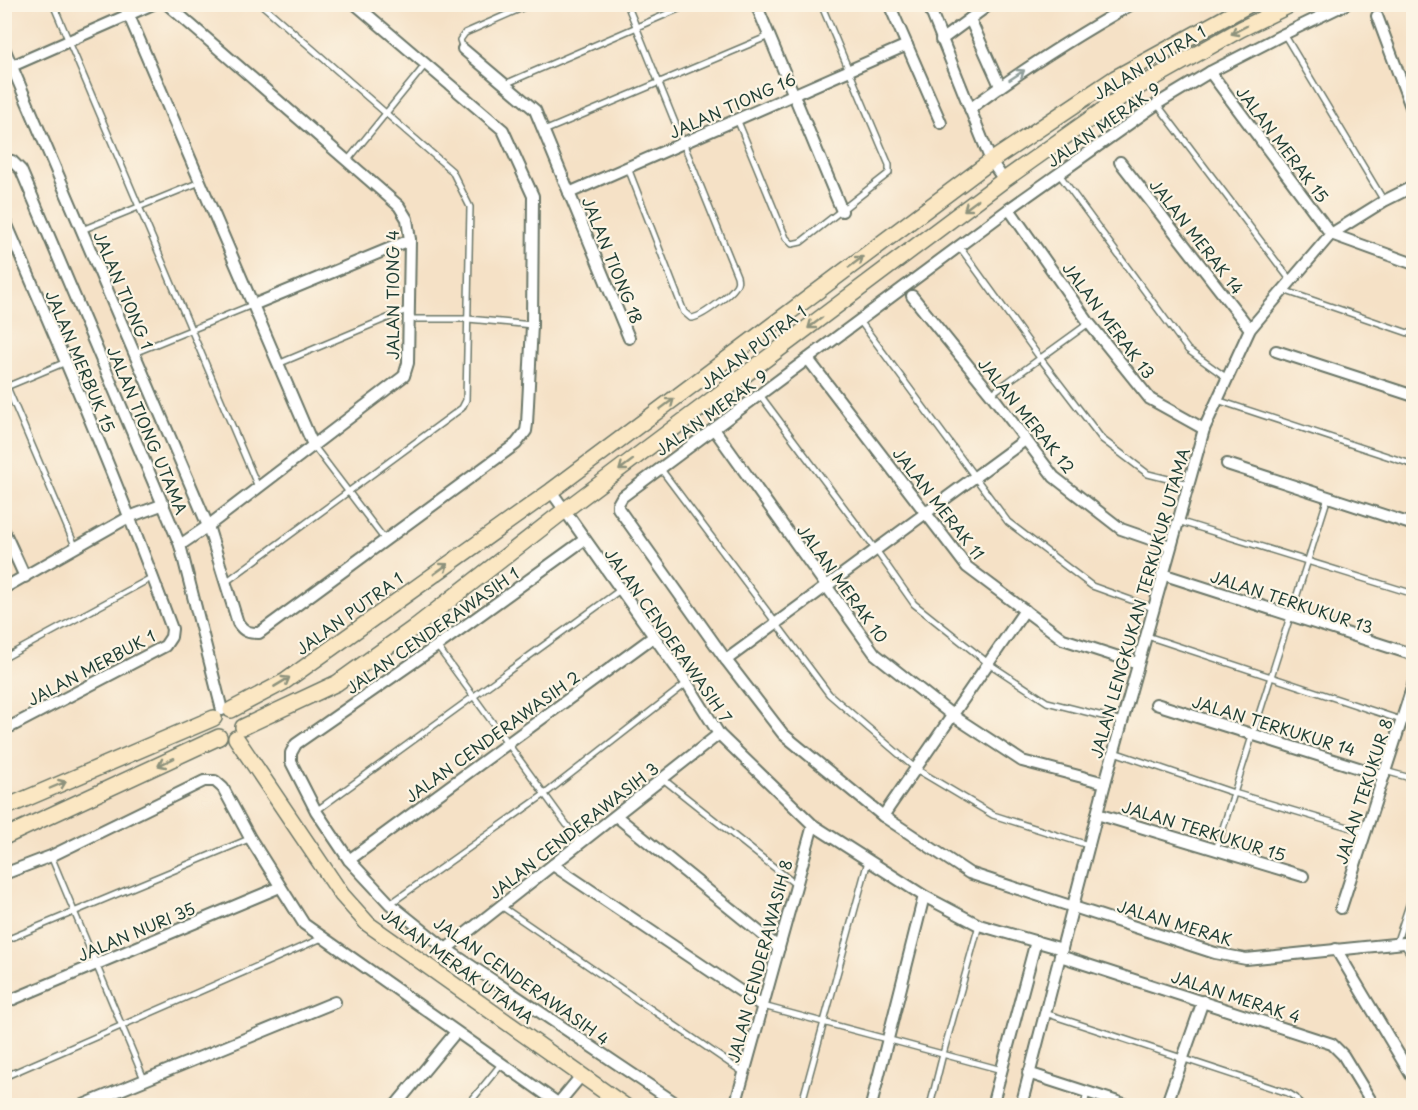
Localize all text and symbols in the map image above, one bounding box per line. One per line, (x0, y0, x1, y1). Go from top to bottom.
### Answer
street label: JALAN PUTRA 1 (1088, 19, 1210, 105)
one-way arrow (1231, 25, 1249, 36)
street label: JALAN TIONG 16 (665, 66, 799, 144)
one-way arrow (1009, 69, 1025, 81)
street label: JALAN MERAK 9 (1041, 76, 1165, 172)
street label: JALAN MERAK 15 (1231, 81, 1335, 207)
street label: JALAN MERAK 14 (1144, 173, 1250, 299)
street label: JALAN TIONG 18 (577, 193, 649, 327)
one-way arrow (963, 199, 979, 212)
street label: JALAN TIONG 1 (88, 227, 160, 353)
street label: JALAN TIONG 4 (380, 230, 404, 360)
one-way arrow (848, 256, 864, 269)
street label: JALAN MERAK 13 (1057, 257, 1161, 383)
street label: JALAN MERBUK 15 (40, 286, 122, 436)
street label: JALAN PUTRA 1 (695, 299, 811, 395)
one-way arrow (807, 316, 823, 329)
street label: JALAN TIONG UTAMA (102, 342, 194, 518)
street label: JALAN MERAK 12 (973, 352, 1081, 478)
street label: JALAN MERAK 9 (650, 363, 772, 461)
one-way arrow (658, 398, 674, 411)
street label: JALAN MERAK 11 (888, 442, 990, 564)
street label: JALAN LENGKUKAN TERKUKUR UTAMA (1083, 445, 1195, 761)
one-way arrow (618, 459, 634, 471)
street label: JALAN MERAK 10 (792, 519, 894, 647)
street label: JALAN CENDERAWASIH 7 (599, 543, 739, 727)
street label: JALAN CENDERAWASIH 1 (340, 561, 524, 699)
one-way arrow (433, 563, 449, 575)
street label: JALAN TERKUKUR 13 (1208, 563, 1376, 639)
street label: JALAN PUTRA 1 (290, 566, 408, 660)
street label: JALAN MERBUK 1 (23, 623, 159, 711)
street label: JALAN CENDERAWASIH 2 (400, 664, 584, 808)
one-way arrow (273, 676, 290, 688)
street label: JALAN TERKUKUR 14 (1189, 689, 1359, 761)
street label: JALAN TEKUKUR 8 (1328, 715, 1398, 867)
one-way arrow (157, 756, 175, 768)
street label: JALAN CENDERAWASIH 3 (483, 756, 663, 904)
one-way arrow (49, 779, 67, 790)
street label: JALAN TERKUKUR 15 (1119, 794, 1289, 866)
street label: JALAN CENDERAWASIH 8 (720, 857, 798, 1065)
street label: JALAN MERAK (1114, 893, 1236, 951)
street label: JALAN NURI 35 (73, 895, 199, 967)
street label: JALAN MERAK UTAMA (377, 901, 539, 1029)
street label: JALAN CENDERAWASIH 4 (429, 910, 615, 1050)
street label: JALAN MERAK 4 (1168, 964, 1304, 1028)

